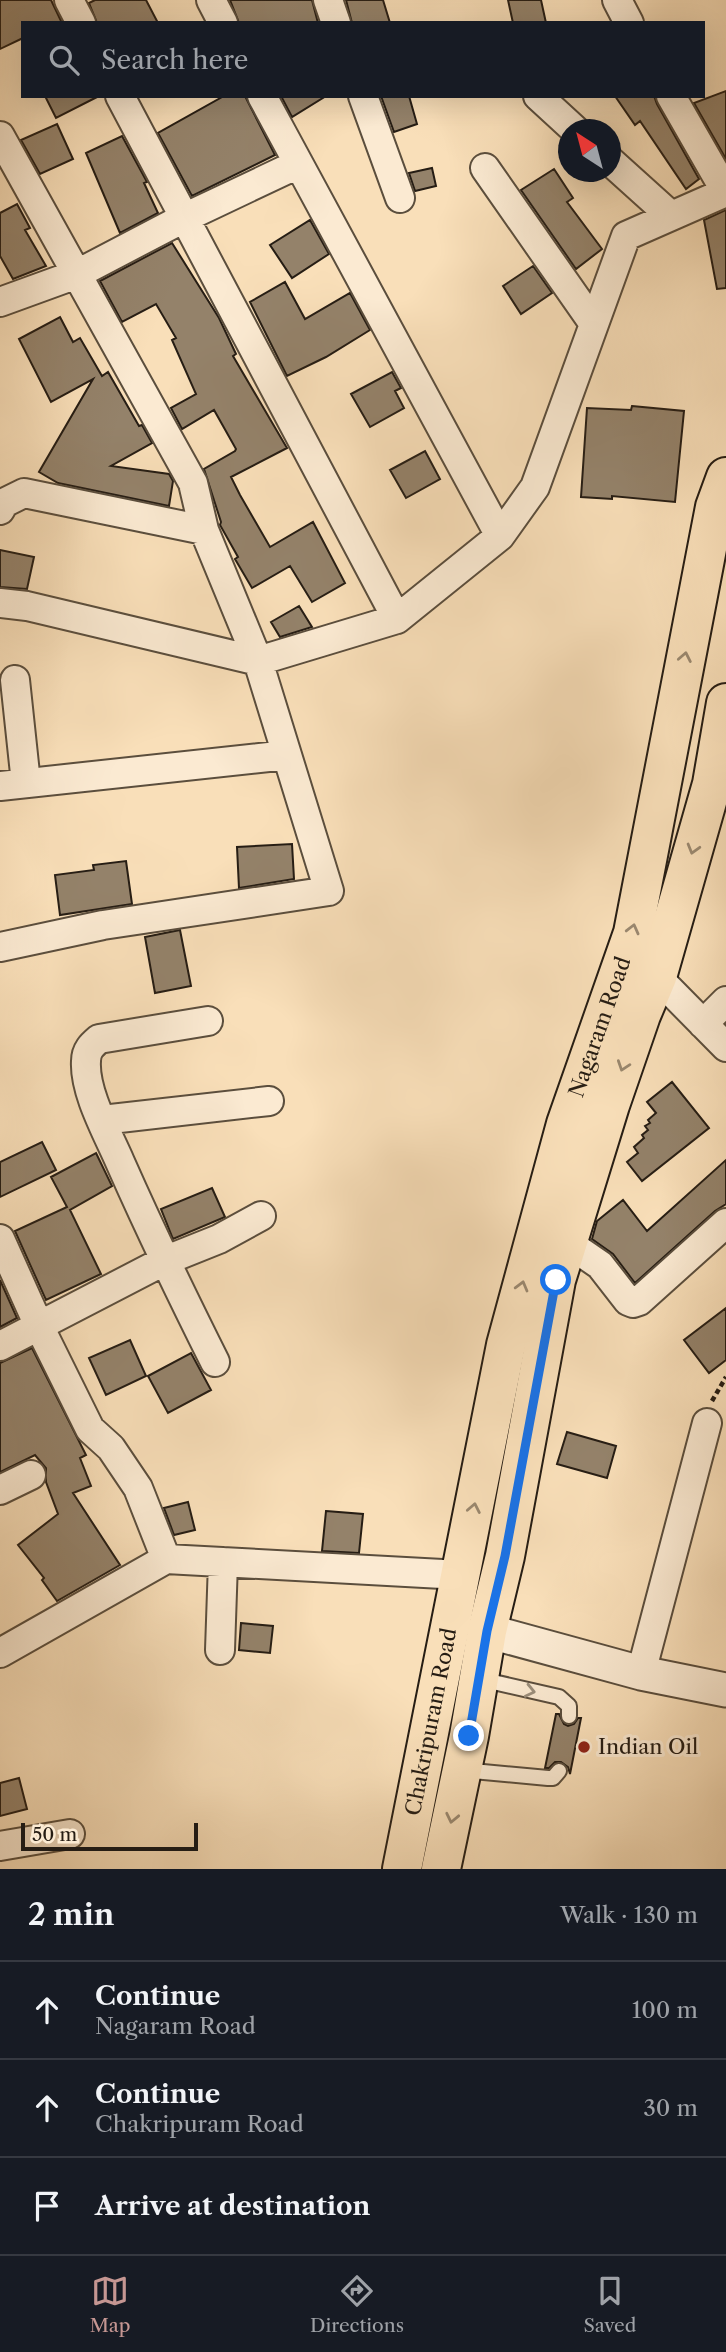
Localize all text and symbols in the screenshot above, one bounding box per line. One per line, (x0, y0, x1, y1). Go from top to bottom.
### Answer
search box (21, 21, 705, 98)
icon: search (45, 41, 83, 79)
text: Search here (101, 44, 248, 76)
north arrow (558, 119, 621, 182)
one-way arrow (677, 651, 692, 663)
one-way arrow (687, 843, 702, 855)
one-way arrow (625, 923, 639, 935)
street label: Nagaram Road (563, 953, 636, 1100)
one-way arrow (617, 1059, 631, 1071)
route start (540, 1264, 571, 1295)
one-way arrow (514, 1280, 528, 1292)
one-way arrow (466, 1503, 481, 1514)
street label: Chakripuram Road (400, 1626, 462, 1818)
one-way arrow (524, 1682, 536, 1697)
route end (453, 1720, 484, 1751)
place label: Indian Oil (598, 1734, 698, 1759)
marker: Indian Oil (576, 1739, 592, 1755)
one-way arrow (445, 1812, 460, 1824)
scale bar (21, 1820, 198, 1852)
text: 50 m (32, 1823, 77, 1846)
text: 2 min (28, 1896, 114, 1933)
text: Walk · 130 m (560, 1901, 698, 1929)
text: Continue (95, 1980, 220, 2012)
icon: ahead (28, 1991, 66, 2029)
text: 100 m (632, 1996, 698, 2024)
text: Nagaram Road (95, 2012, 256, 2040)
text: Continue (95, 2078, 220, 2110)
icon: ahead (28, 2089, 66, 2127)
text: 30 m (643, 2094, 698, 2122)
text: Chakripuram Road (95, 2110, 304, 2138)
icon: arrive (28, 2187, 66, 2225)
text: Arrive at destination (95, 2190, 370, 2222)
tab: Map (90, 2272, 131, 2337)
tab: Directions (310, 2272, 404, 2337)
tab: Saved (583, 2272, 636, 2337)

